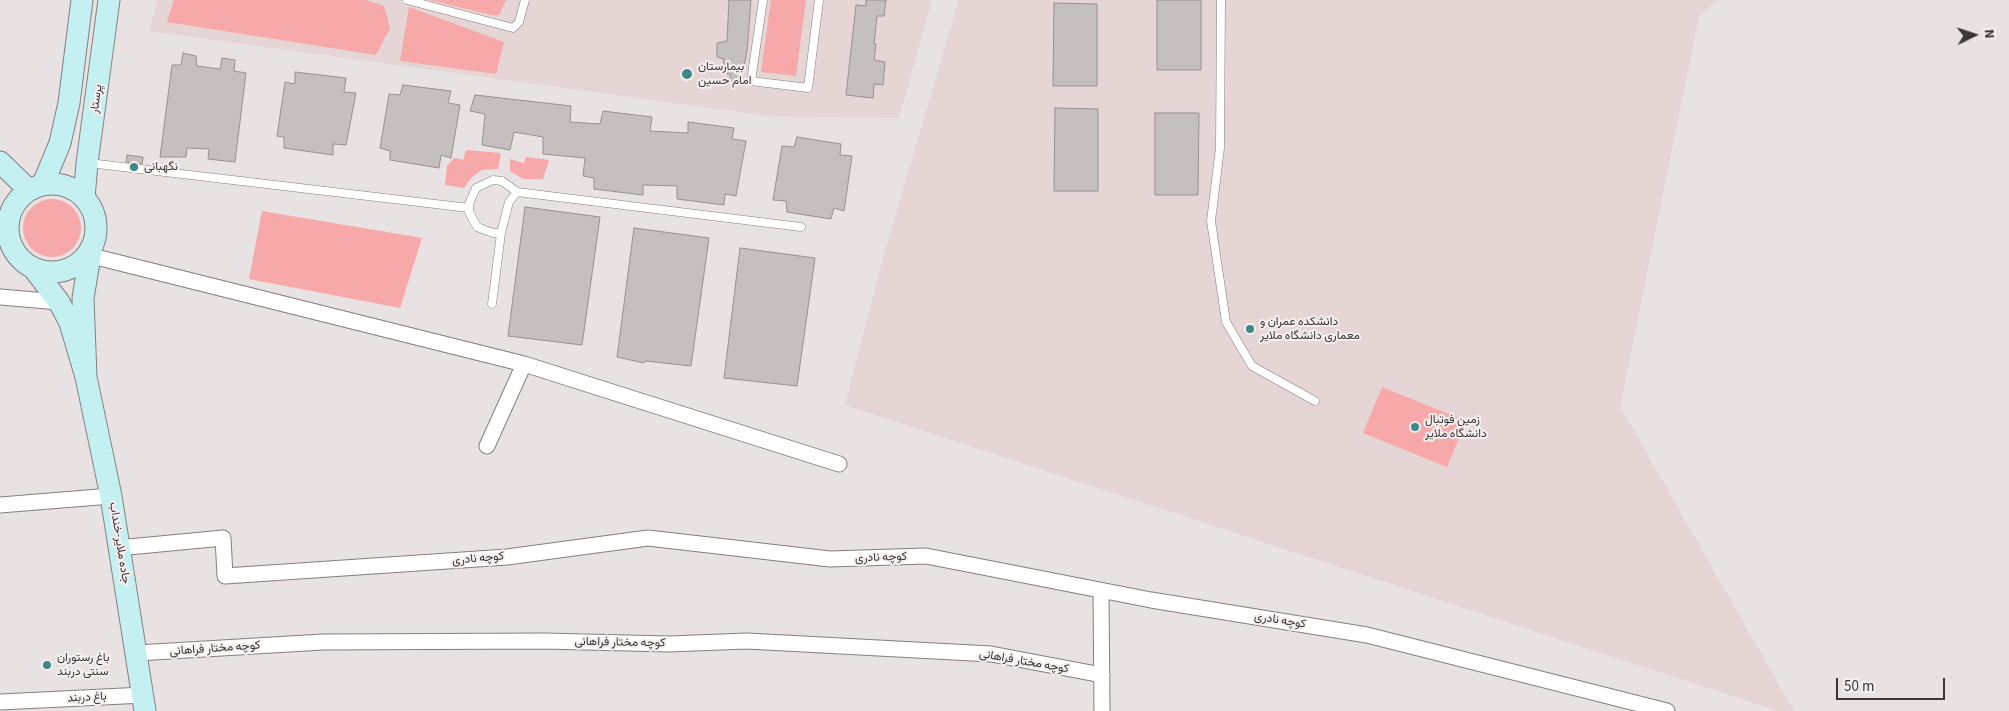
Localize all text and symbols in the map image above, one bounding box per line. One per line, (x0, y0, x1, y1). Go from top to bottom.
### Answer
north arrow (1949, 10, 1999, 60)
text: N (1979, 29, 1999, 39)
place label: بیمارستان امام حسین (698, 60, 751, 88)
marker: بیمارستان امام حسین (680, 67, 694, 81)
street label: پرستار (88, 84, 106, 114)
place label: نگهبانی (144, 160, 178, 174)
marker: نگهبانی (128, 161, 140, 173)
place label: دانشکده عمران و معماری دانشگاه ملایر (1260, 315, 1360, 343)
marker: دانشکده عمران و معماری دانشگاه ملایر (1244, 323, 1256, 335)
place label: زمین فوتبال دانشگاه ملایر (1425, 413, 1487, 441)
marker: زمین فوتبال دانشگاه ملایر (1409, 421, 1421, 433)
street label: جاده ملایر-خنداب (105, 501, 133, 585)
street label: کوچه نادری (451, 550, 505, 568)
street label: کوچه نادری (855, 550, 907, 566)
street label: کوچه نادری (1253, 610, 1307, 632)
street label: کوچه مختار فراهانی (574, 635, 666, 651)
street label: کوچه مختار فراهانی (169, 639, 261, 659)
street label: کوچه مختار فراهانی (978, 647, 1070, 677)
place label: باغ رستوران سنتی دربند (57, 651, 109, 679)
marker: باغ رستوران سنتی دربند (41, 659, 53, 671)
scale bar (1839, 668, 1948, 700)
text: 50 m (1844, 676, 1874, 697)
street label: باغ دربند (67, 690, 107, 706)

